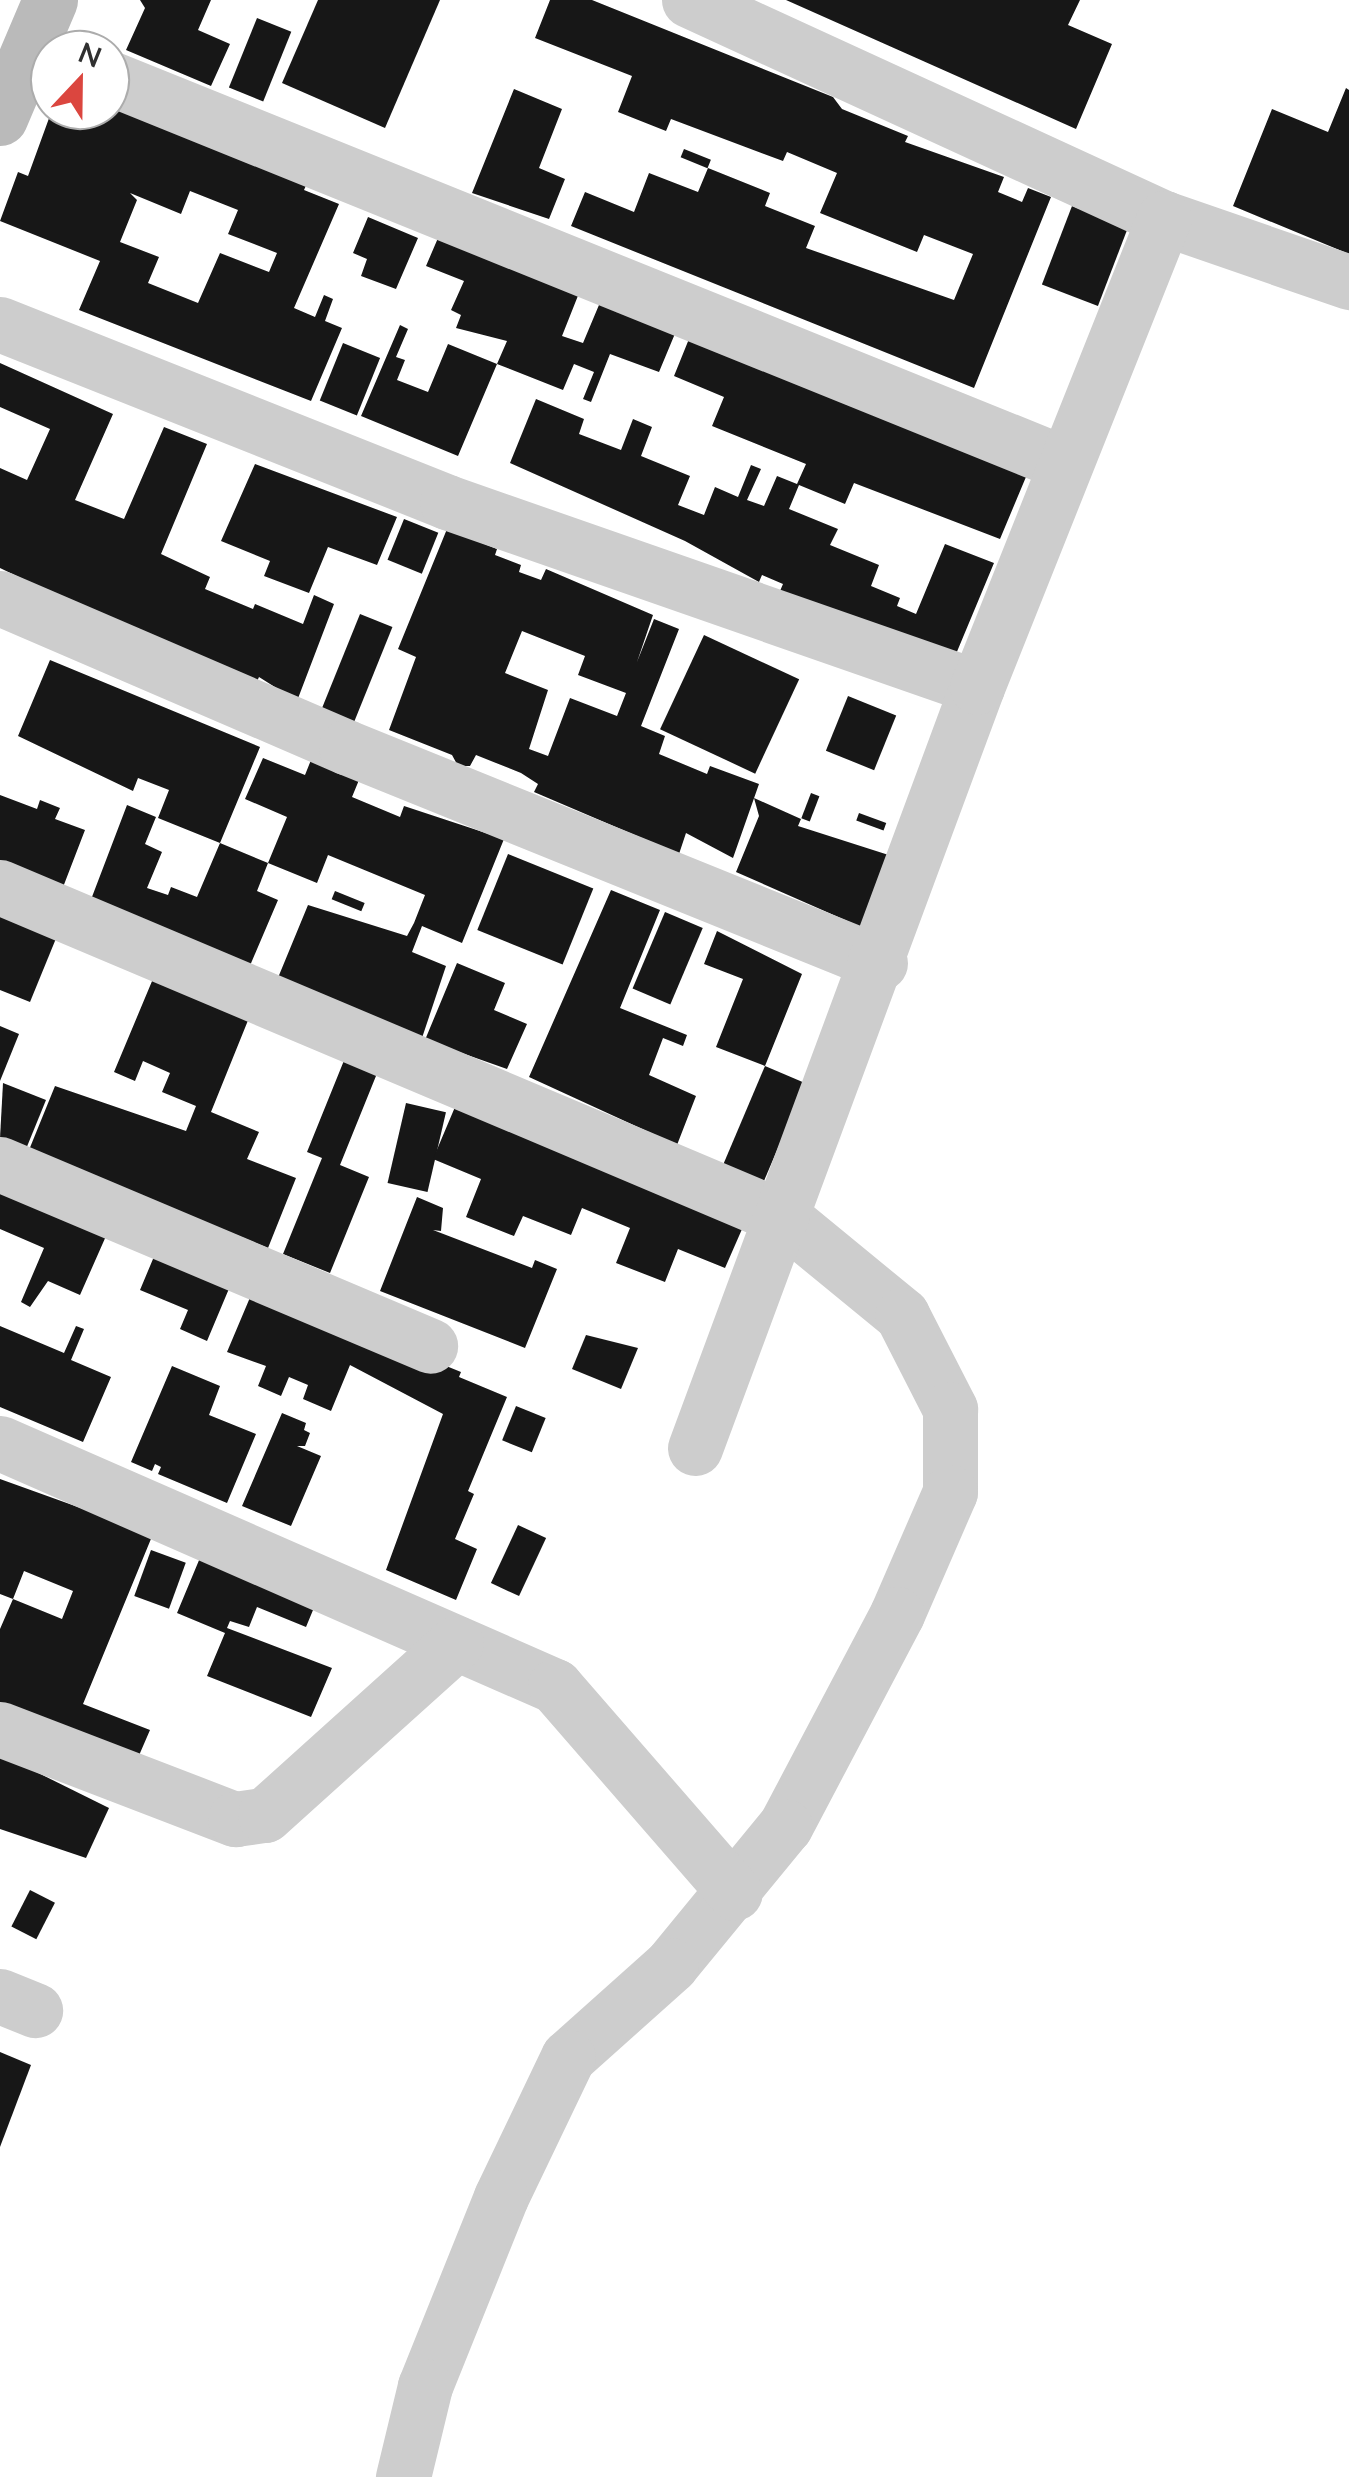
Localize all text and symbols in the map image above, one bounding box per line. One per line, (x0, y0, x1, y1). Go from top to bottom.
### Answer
north arrow (30, 30, 130, 130)
text: N (74, 34, 107, 74)

